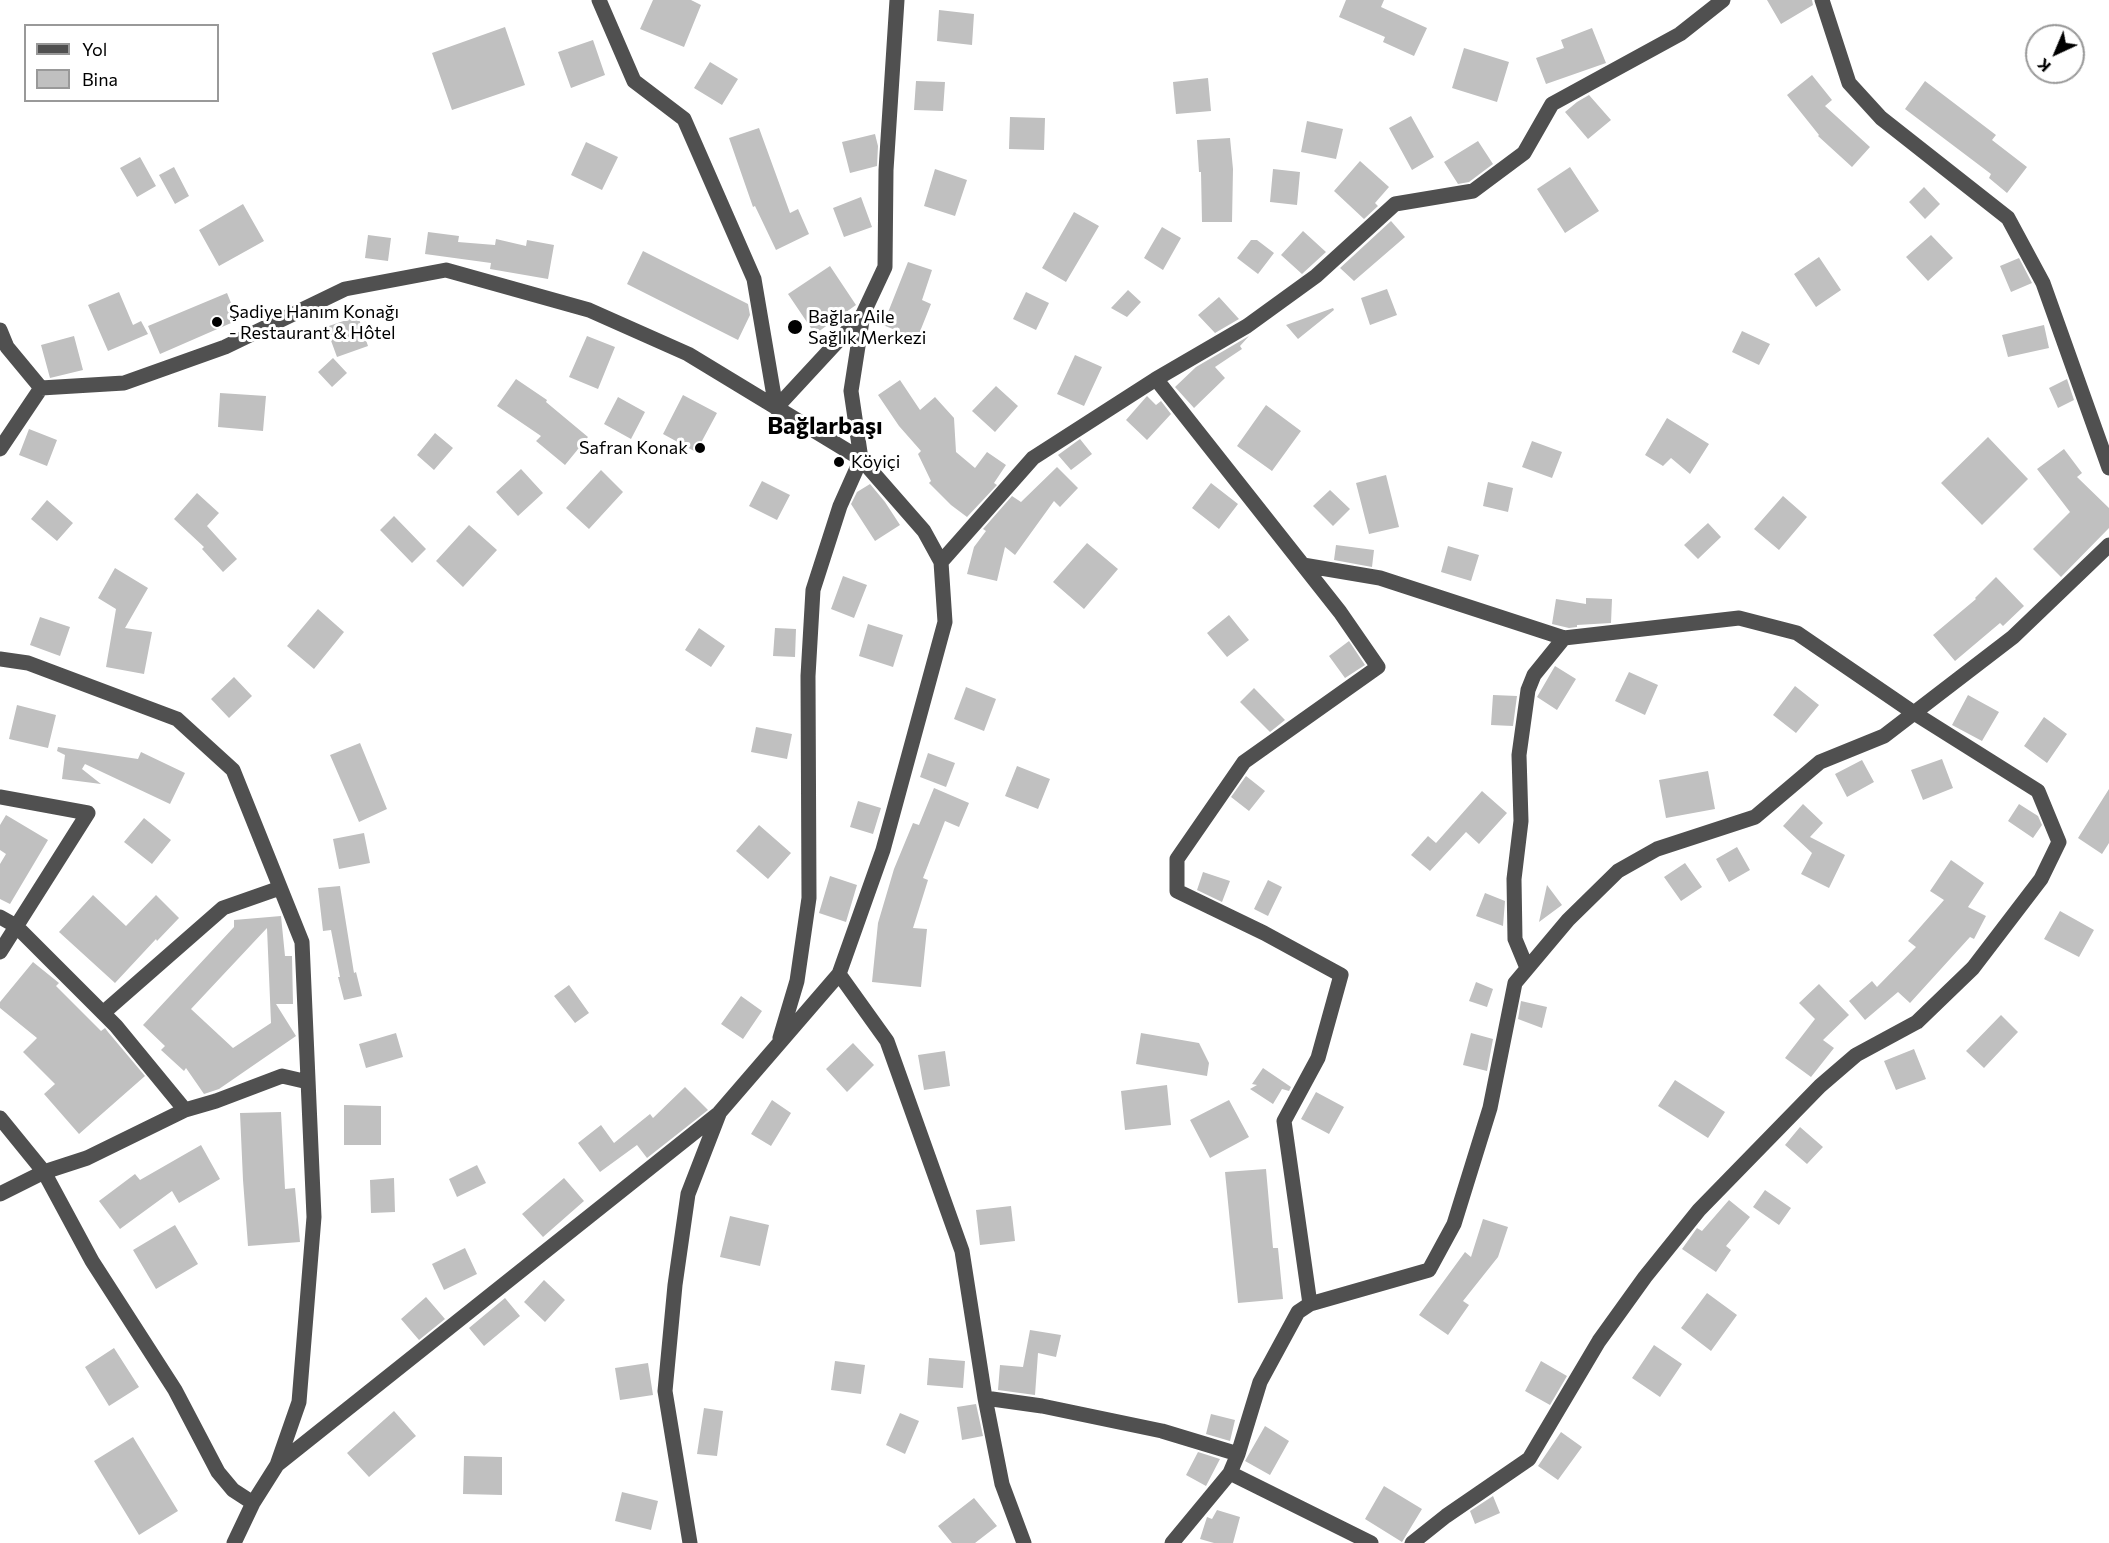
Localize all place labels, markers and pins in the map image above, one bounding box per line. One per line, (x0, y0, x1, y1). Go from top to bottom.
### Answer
place label: Şadiye Hanım Konağı - Restaurant & Hôtel (229, 301, 399, 344)
place label: Bağlar Aile Sağlık Merkezi (808, 306, 926, 348)
marker: Şadiye Hanım Konağı - Restaurant & Hôtel (210, 315, 224, 329)
marker: Bağlar Aile Sağlık Merkezi (786, 318, 804, 336)
place label: Safran Konak (579, 437, 688, 459)
marker: Safran Konak (693, 441, 707, 455)
place label: Köyiçi (851, 451, 900, 473)
marker: Köyiçi (832, 455, 846, 469)

